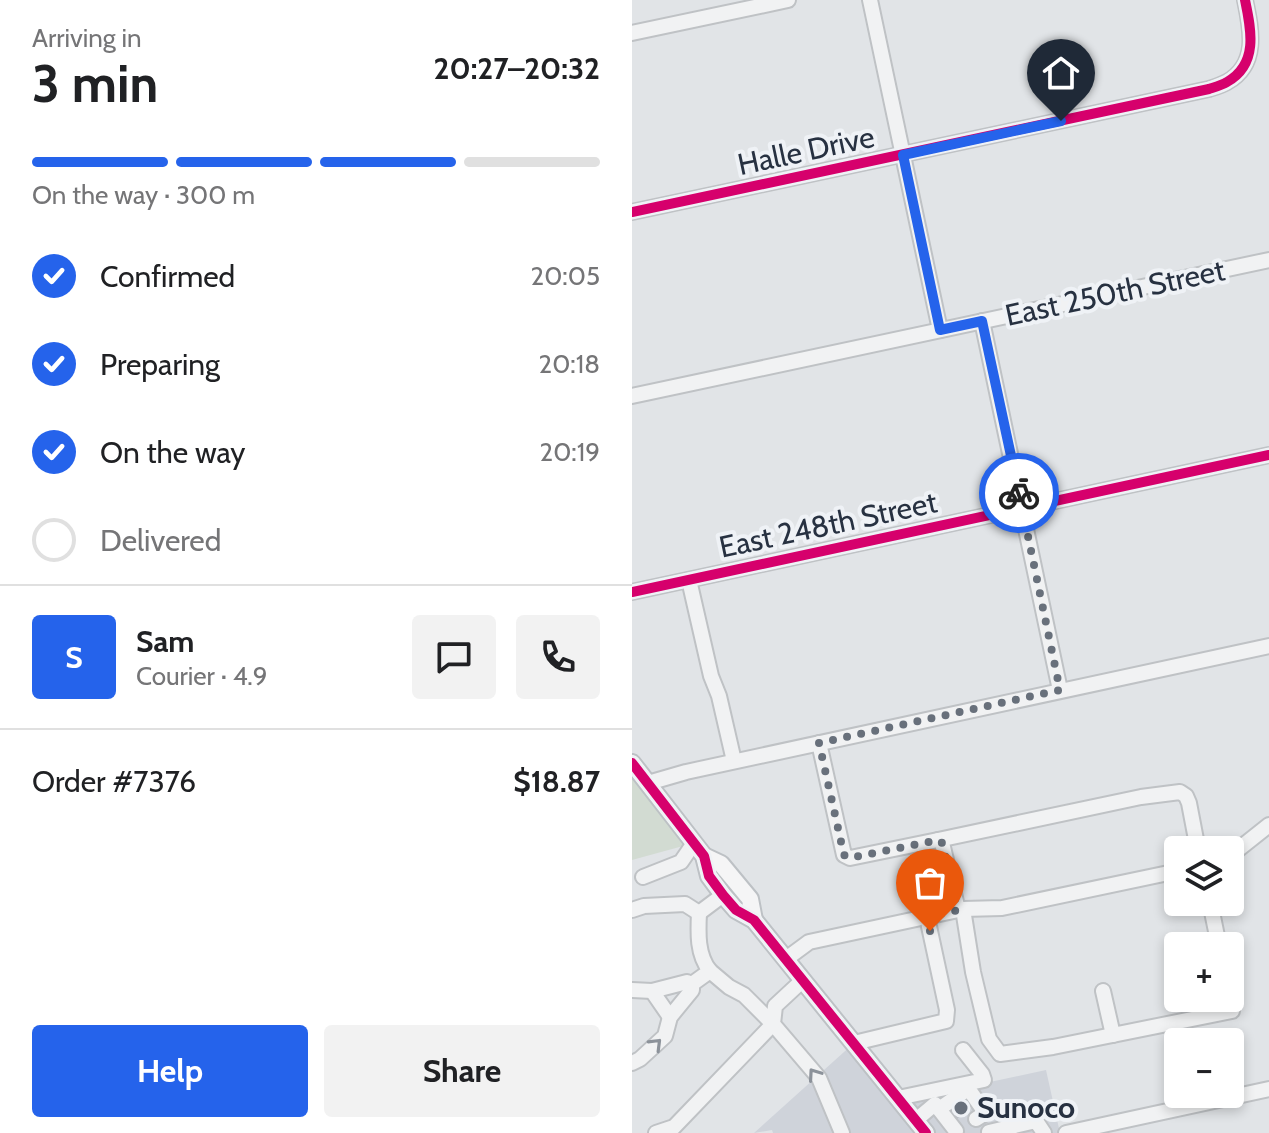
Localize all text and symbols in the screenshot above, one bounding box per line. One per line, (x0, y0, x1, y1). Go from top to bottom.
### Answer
text: Arriving in (32, 22, 142, 54)
pin (1027, 39, 1095, 121)
text: 20:27–20:32 (434, 50, 600, 87)
icon: home (1039, 51, 1083, 95)
text: 3 min (32, 52, 158, 115)
street label: Halle Drive (734, 118, 878, 183)
text: On the way · 300 m (32, 179, 255, 211)
street label: East 250th Street (1002, 251, 1228, 334)
icon: check (32, 254, 76, 298)
text: Confirmed (100, 258, 235, 295)
text: 20:05 (531, 260, 600, 292)
icon: check (32, 342, 76, 386)
text: Preparing (100, 346, 220, 383)
text: 20:18 (539, 348, 600, 380)
icon: check (32, 430, 76, 474)
text: On the way (100, 434, 245, 471)
text: 20:19 (540, 436, 600, 468)
courier (979, 453, 1059, 533)
icon: bike (997, 471, 1041, 515)
street label: East 248th Street (716, 483, 940, 566)
text: Delivered (100, 522, 221, 559)
button: chat (412, 615, 496, 699)
button: phone (516, 615, 600, 699)
text: Sam (136, 623, 194, 660)
text: S (65, 639, 83, 676)
text: Courier · 4.9 (136, 660, 268, 692)
text: Order #7376 (32, 763, 196, 800)
text: $18.87 (513, 763, 600, 800)
map controls (1164, 836, 1244, 1108)
button: layers (1164, 836, 1244, 916)
pin (896, 849, 964, 931)
icon: bag (908, 861, 952, 905)
button: + (1164, 932, 1244, 1012)
button: Help (32, 1025, 308, 1117)
button: Share (324, 1025, 600, 1117)
button: − (1164, 1028, 1244, 1108)
one-way arrow (647, 1038, 661, 1053)
one-way arrow (809, 1069, 824, 1083)
place label: Sunoco (977, 1089, 1075, 1126)
marker: Sunoco (952, 1099, 970, 1117)

